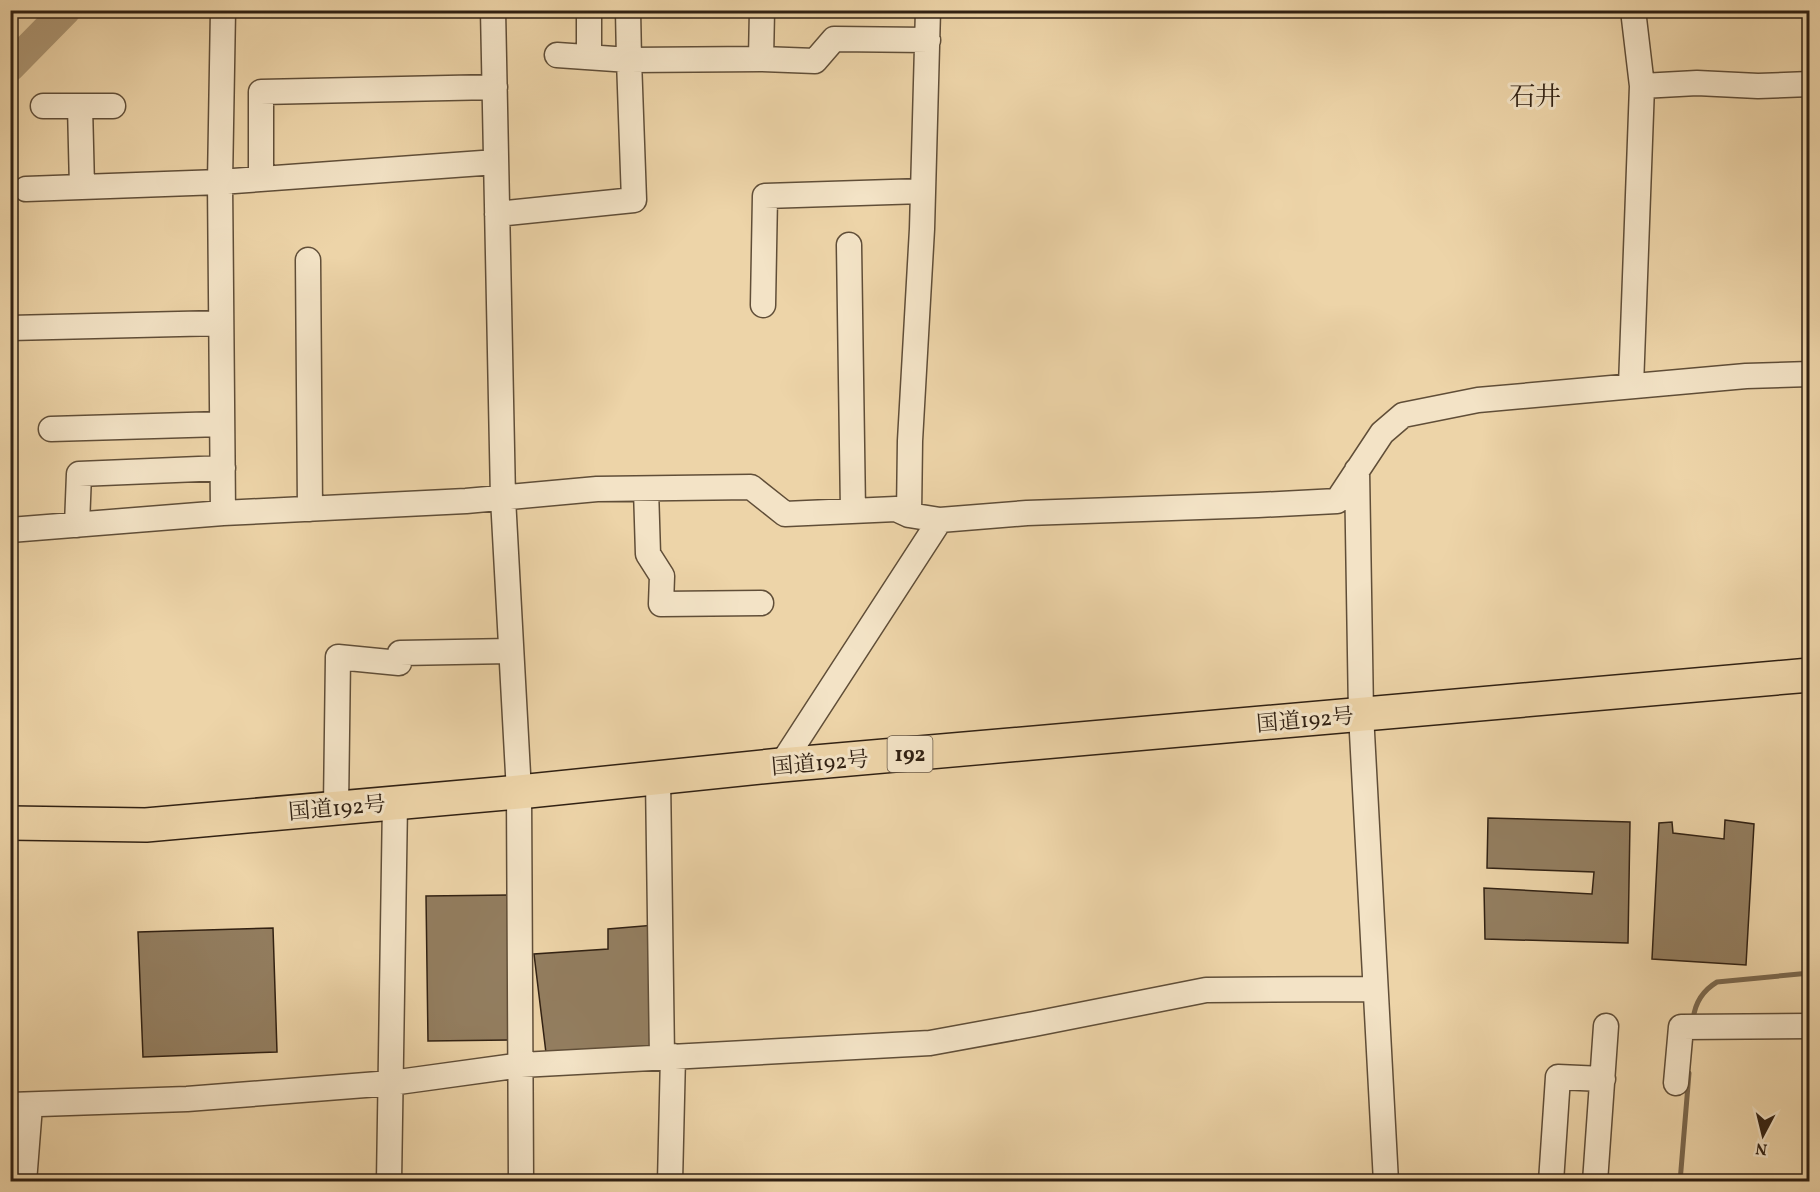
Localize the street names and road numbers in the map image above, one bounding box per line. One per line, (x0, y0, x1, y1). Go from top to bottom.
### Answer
street label: 国道192号 (1255, 702, 1355, 741)
road number: 192 (888, 736, 932, 772)
street label: 国道192号 (770, 745, 870, 784)
street label: 国道192号 (287, 790, 387, 829)

